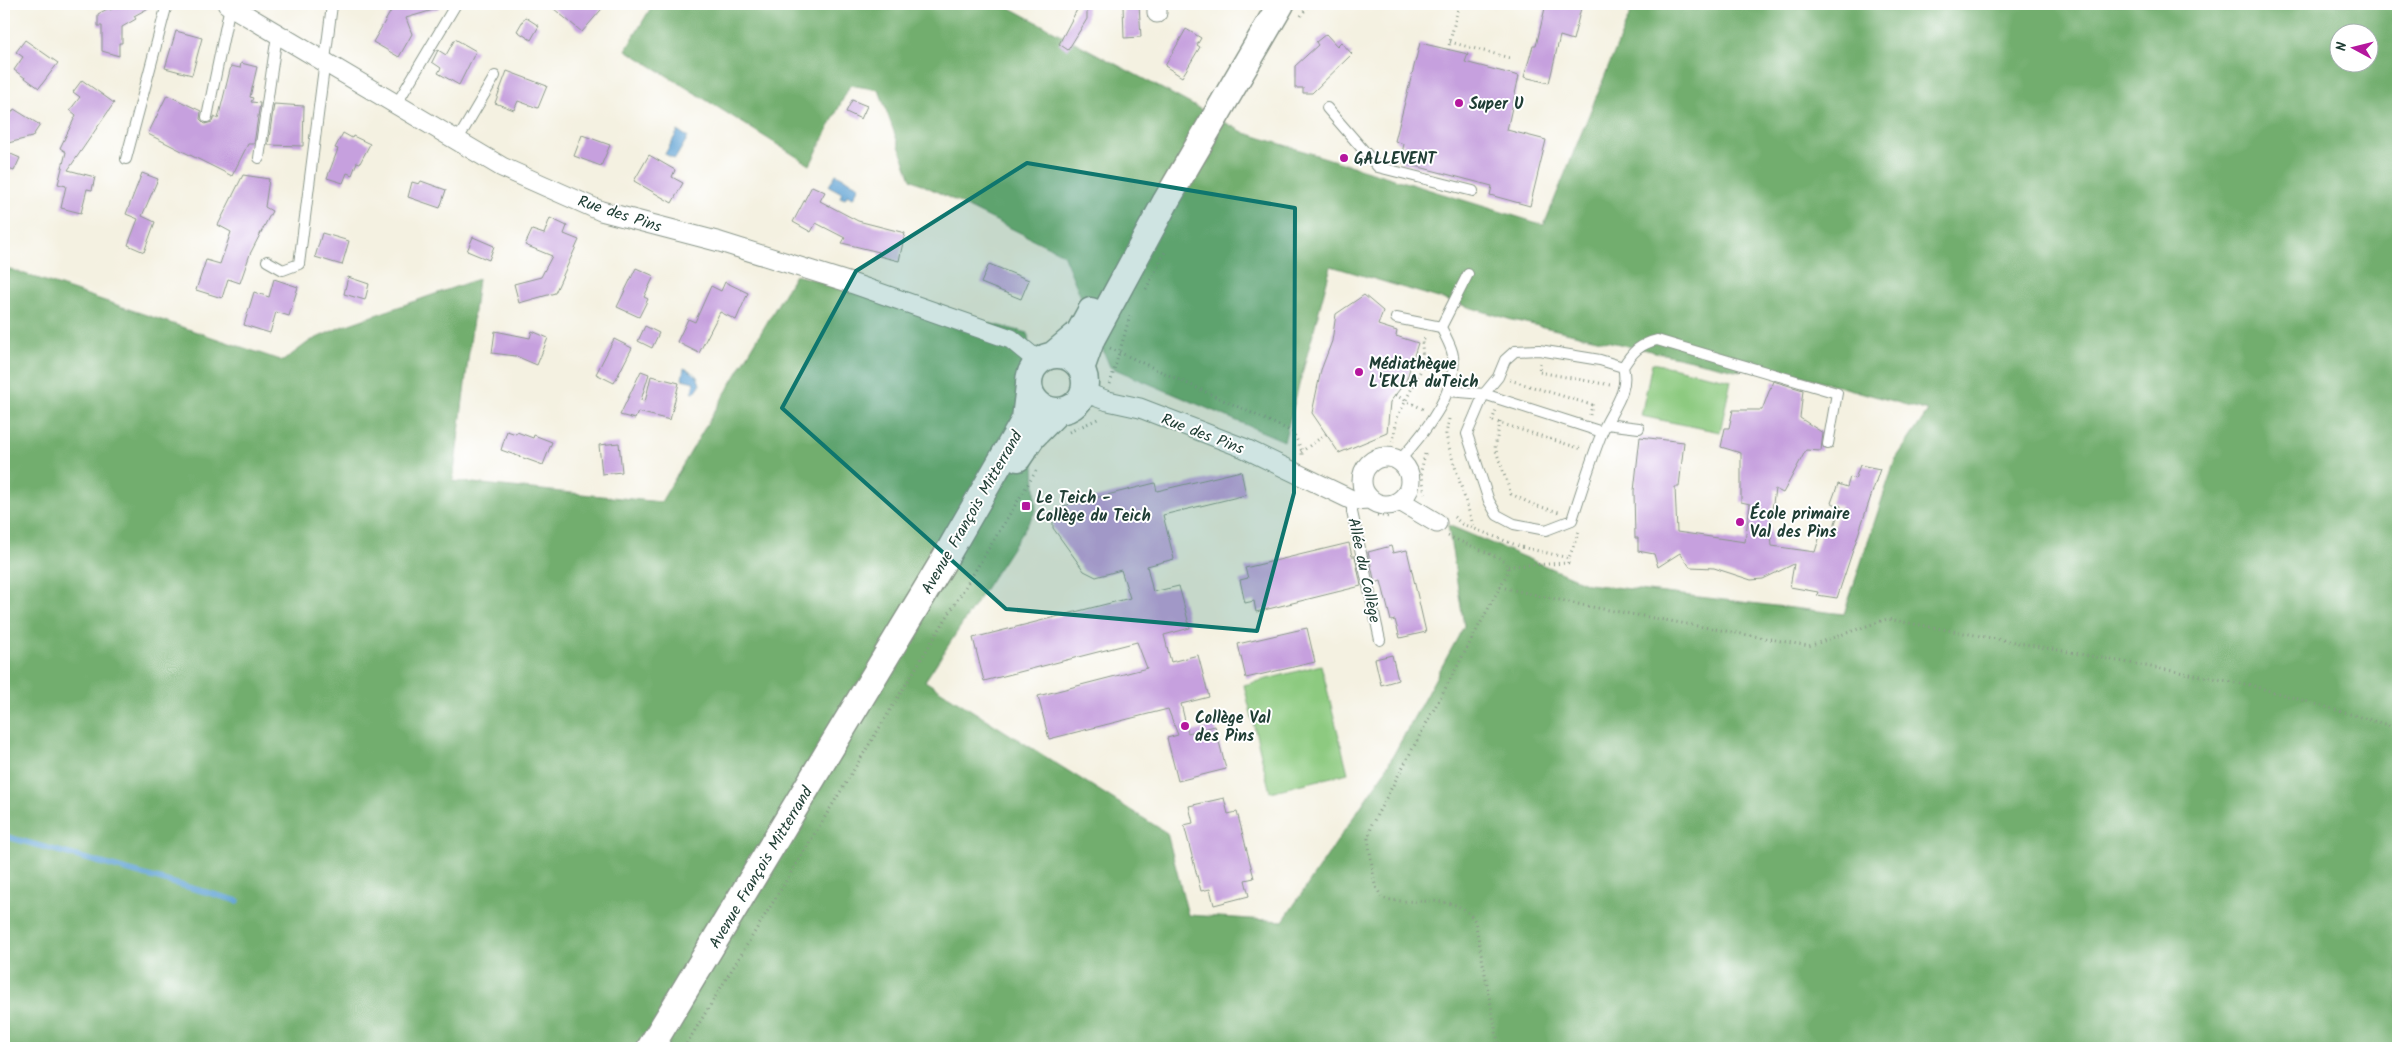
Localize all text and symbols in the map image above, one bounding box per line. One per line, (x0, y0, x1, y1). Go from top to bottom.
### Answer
north arrow (2330, 22, 2380, 72)
text: N (2331, 41, 2354, 52)
place label: Super U (1469, 92, 1524, 117)
marker: Super U (1453, 97, 1465, 109)
place label: GALLEVENT (1354, 147, 1437, 172)
marker: GALLEVENT (1338, 152, 1350, 164)
street label: Rue des Pins (574, 189, 665, 240)
place label: Médiathèque L'EKLA duTeich (1369, 352, 1479, 395)
marker: Médiathèque L'EKLA duTeich (1353, 366, 1365, 378)
street label: Rue des Pins (1157, 407, 1248, 462)
street label: Avenue François Mitterrand (915, 425, 1030, 599)
place label: Le Teich - Collège du Teich (1036, 486, 1151, 529)
marker: Le Teich - Collège du Teich (1020, 500, 1032, 512)
place label: École primaire Val des Pins (1750, 502, 1850, 545)
street label: Allée du Collège (1340, 515, 1387, 625)
marker: École primaire Val des Pins (1734, 516, 1746, 528)
place label: Collège Val des Pins (1195, 706, 1271, 749)
marker: Collège Val des Pins (1179, 720, 1191, 732)
street label: Avenue François Mitterrand (703, 781, 820, 954)

